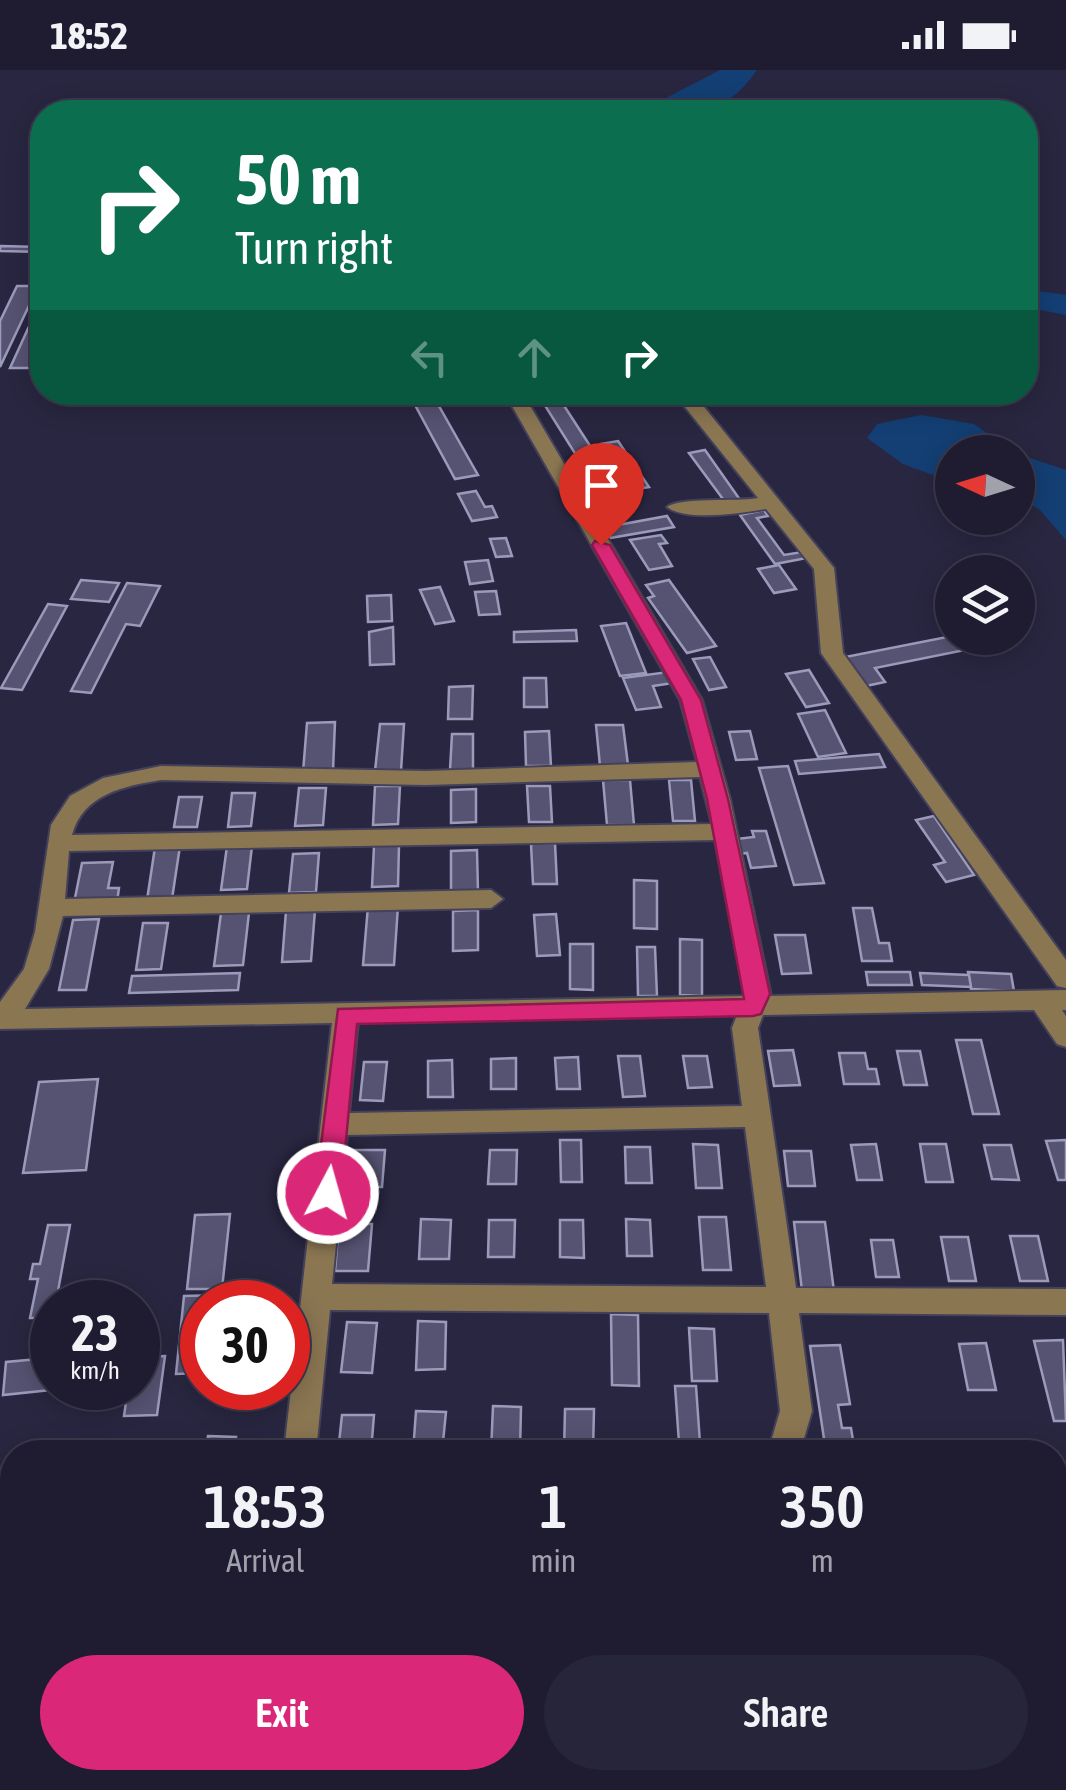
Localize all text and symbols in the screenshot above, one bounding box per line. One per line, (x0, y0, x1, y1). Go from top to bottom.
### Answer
text: 18:52 (50, 14, 128, 57)
text: 50 m (235, 139, 361, 219)
icon: right (70, 140, 200, 270)
text: Turn right (235, 222, 393, 274)
icon: left (402, 330, 457, 385)
icon: ahead (507, 330, 562, 385)
icon: right (612, 330, 667, 385)
north arrow (935, 435, 1035, 535)
map controls (935, 435, 1035, 655)
pin (559, 443, 644, 546)
icon: arrive (574, 458, 629, 513)
button: layers (935, 555, 1035, 655)
position arrow (276, 1141, 380, 1245)
speed limit sign: 30 (180, 1280, 310, 1410)
text: 23 (71, 1304, 118, 1362)
text: km/h (70, 1356, 120, 1384)
text: 18:53 (203, 1472, 327, 1541)
text: 1 (539, 1472, 568, 1541)
text: 350 (780, 1472, 864, 1541)
text: Arrival (226, 1542, 304, 1579)
text: min (530, 1542, 576, 1579)
text: m (811, 1542, 834, 1579)
button: Exit (40, 1655, 524, 1770)
button: Share (544, 1655, 1028, 1770)

